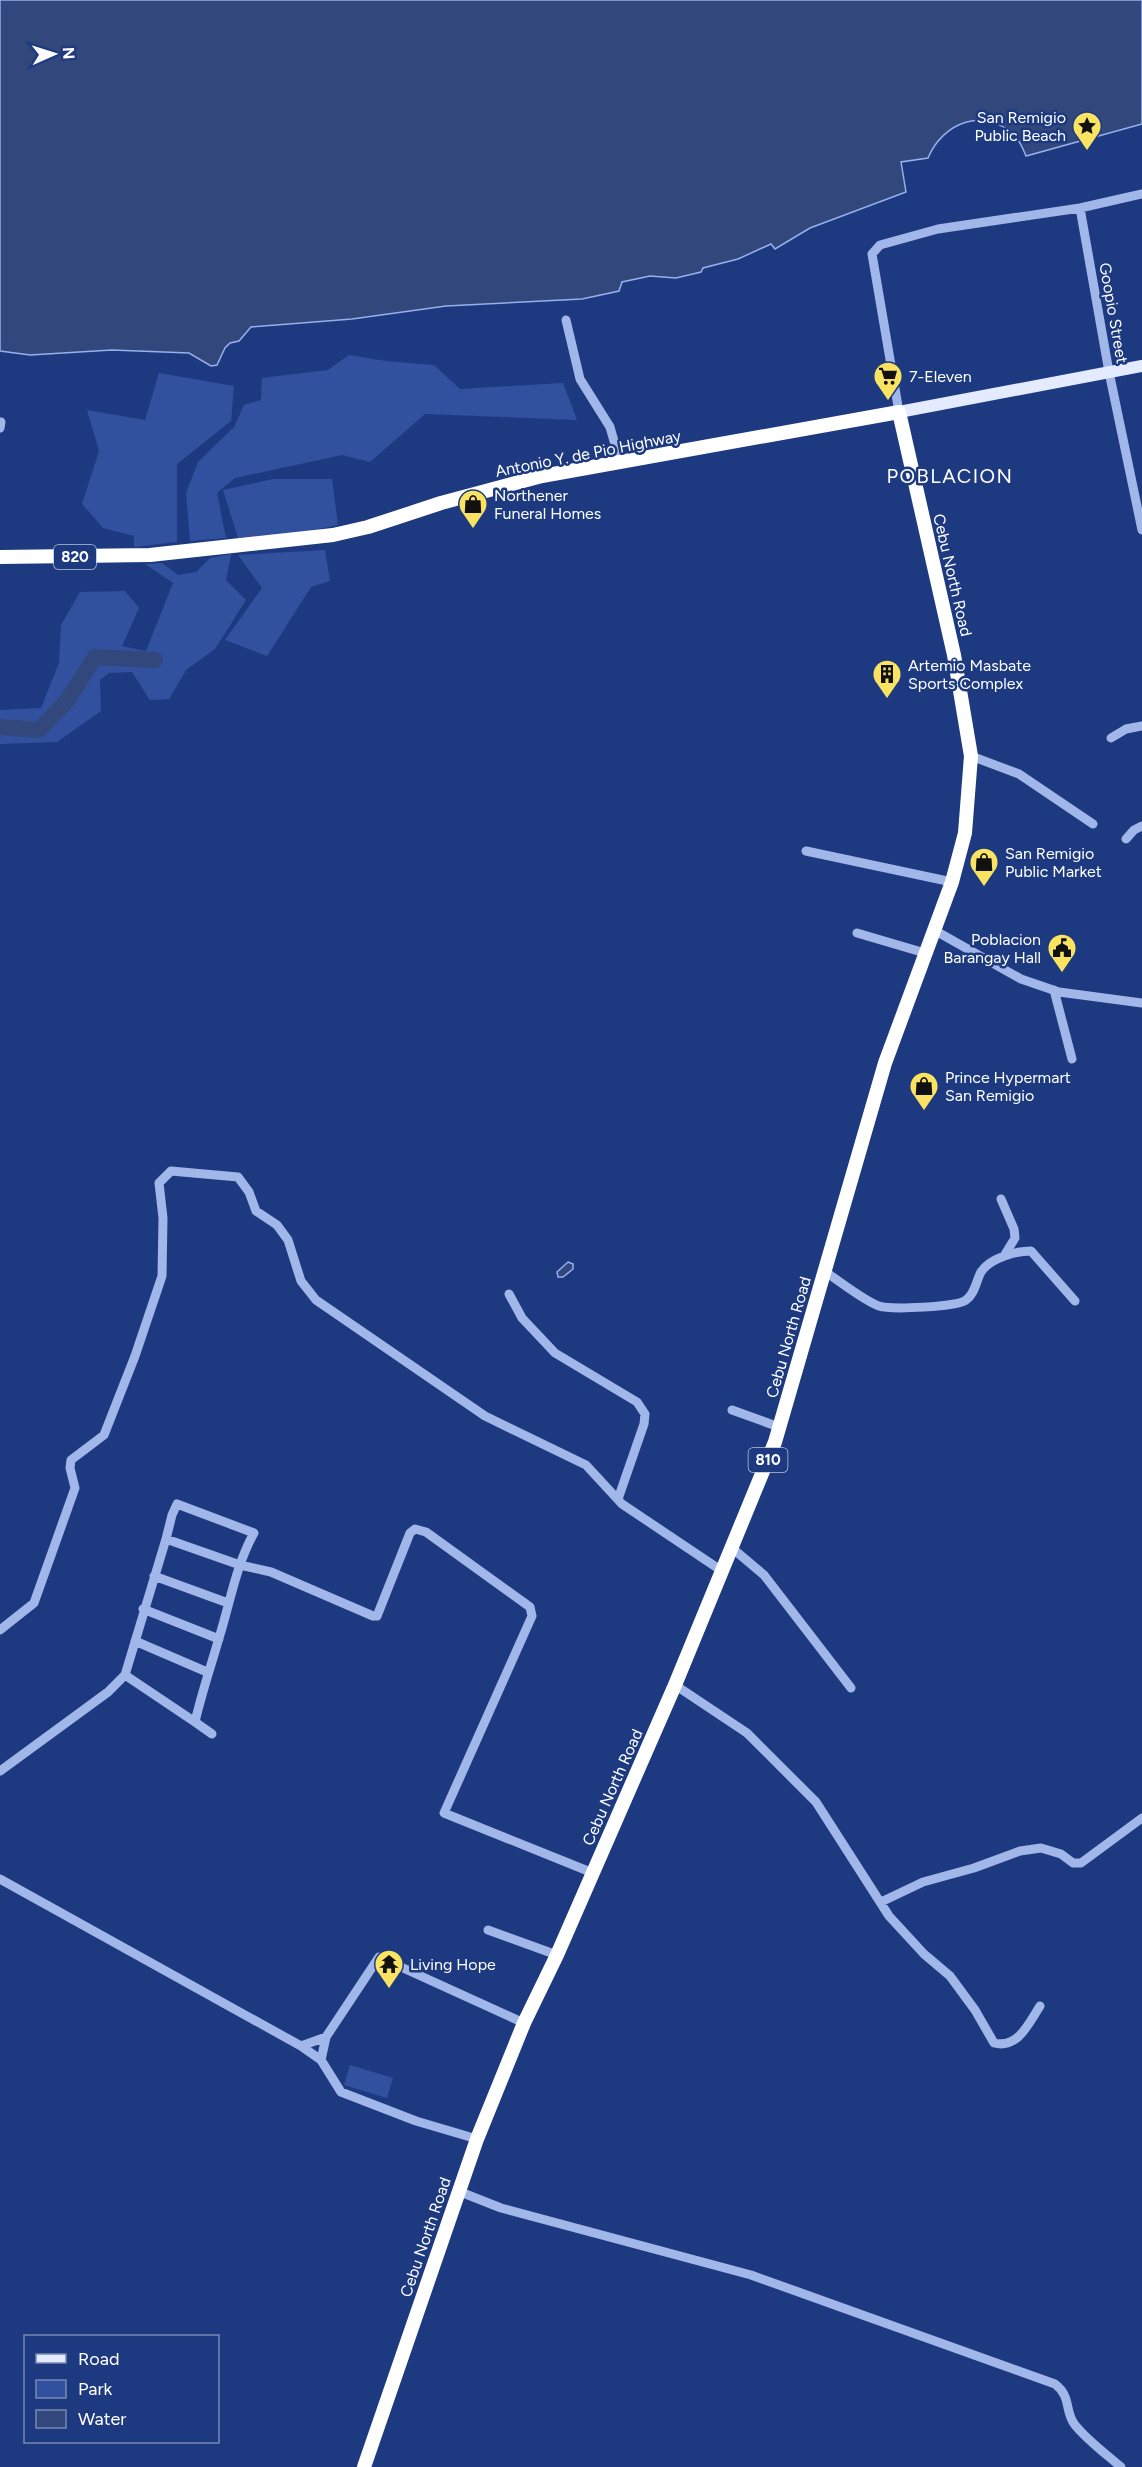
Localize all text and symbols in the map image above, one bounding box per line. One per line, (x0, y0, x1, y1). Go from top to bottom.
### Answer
north arrow (24, 24, 84, 84)
text: N (59, 47, 78, 60)
place label: San Remigio Public Beach (974, 108, 1066, 145)
place icon: San Remigio Public Beach (1071, 110, 1103, 152)
street label: Goopio Street (1095, 261, 1132, 365)
supermarket icon: 7-Eleven (872, 360, 904, 402)
place label: 7-Eleven (909, 367, 972, 386)
street label: Antonio Y. de Pio Highway (494, 426, 683, 481)
district label: POBLACION (886, 464, 1014, 488)
place label: Northener Funeral Homes (494, 486, 601, 523)
shop icon: Northener Funeral Homes (457, 488, 489, 530)
street label: Cebu North Road (929, 512, 976, 638)
road number: 820 (54, 545, 96, 569)
place label: Artemio Masbate Sports Complex (908, 656, 1031, 693)
building icon: Artemio Masbate Sports Complex (871, 658, 903, 700)
place label: San Remigio Public Market (1005, 844, 1102, 881)
shop icon: San Remigio Public Market (968, 846, 1000, 888)
place label: Poblacion Barangay Hall (944, 930, 1041, 967)
public building icon: Poblacion Barangay Hall (1046, 932, 1078, 974)
place label: Prince Hypermart San Remigio (945, 1068, 1071, 1105)
shop icon: Prince Hypermart San Remigio (908, 1070, 940, 1112)
street label: Cebu North Road (762, 1274, 815, 1400)
road number: 810 (748, 1448, 788, 1472)
street label: Cebu North Road (578, 1726, 647, 1848)
temple icon: Living Hope (373, 1948, 405, 1990)
place label: Living Hope (410, 1955, 496, 1974)
street label: Cebu North Road (396, 2175, 455, 2300)
legend (24, 2335, 219, 2443)
text: Road (78, 2348, 119, 2370)
text: Park (78, 2378, 113, 2400)
text: Water (78, 2408, 126, 2430)

